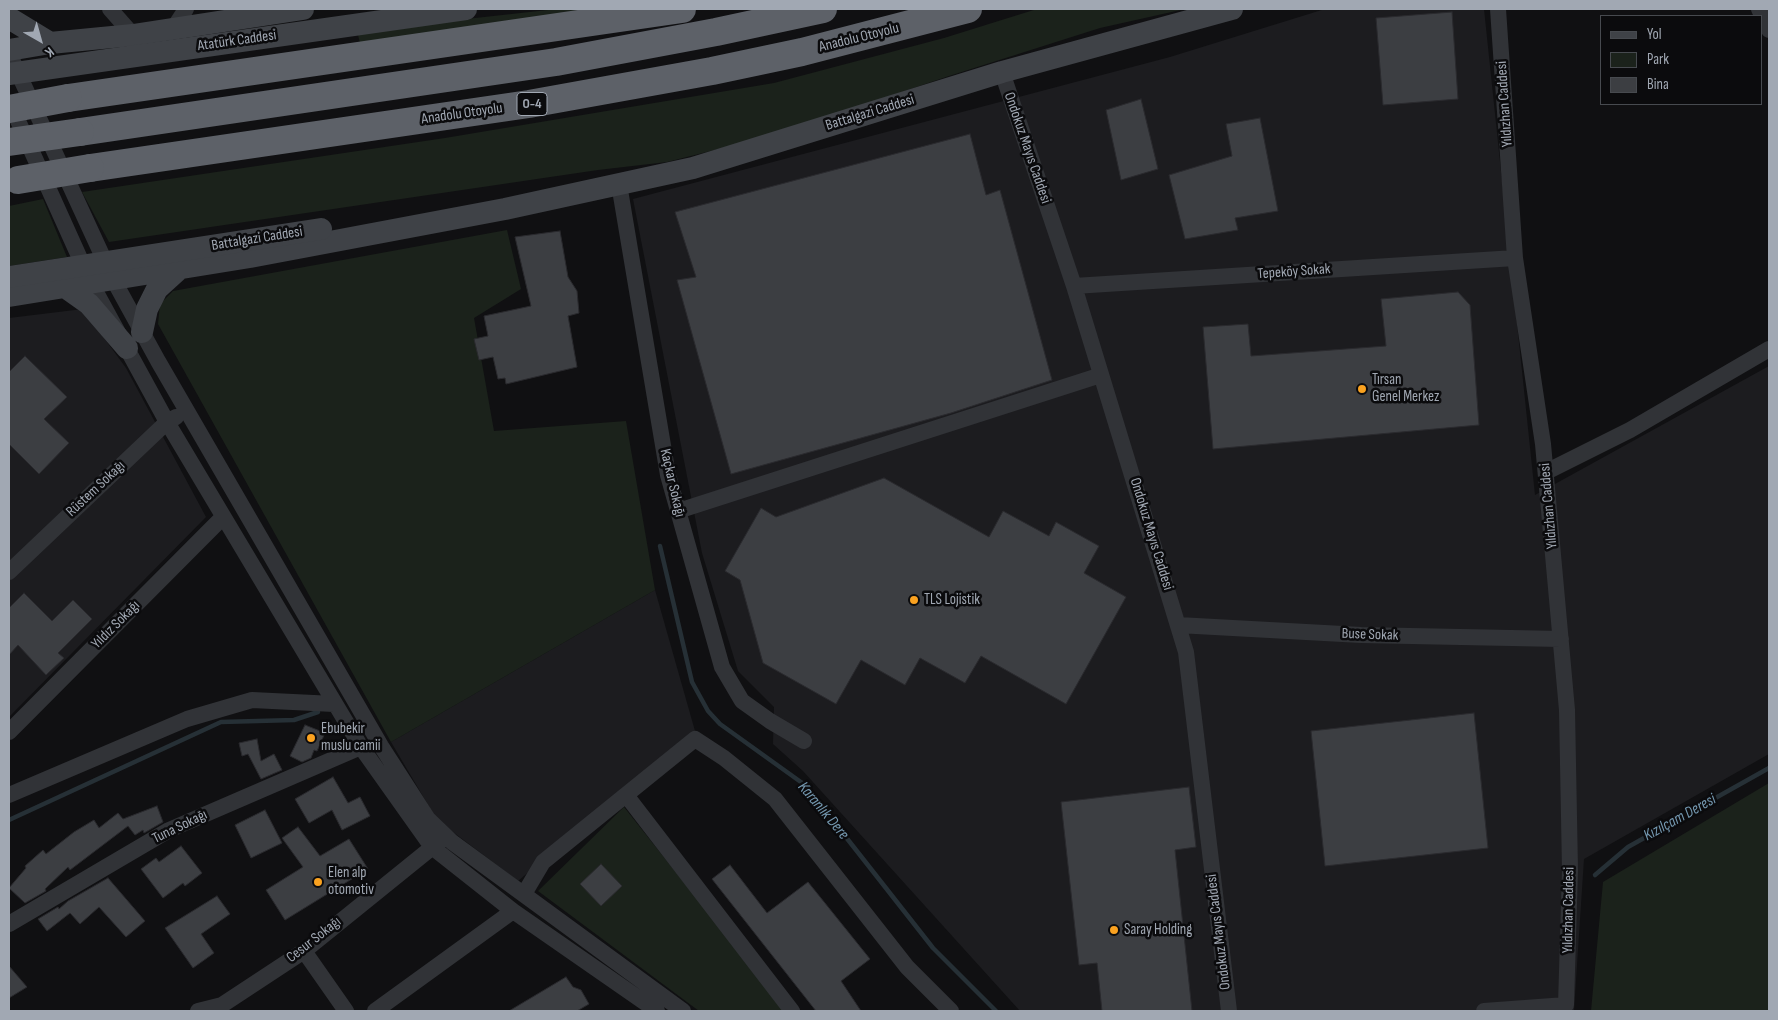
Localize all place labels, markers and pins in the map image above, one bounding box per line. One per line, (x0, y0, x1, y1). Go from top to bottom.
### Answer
place label: Tırsan Genel Merkez (1372, 371, 1439, 406)
marker: Tırsan Genel Merkez (1356, 383, 1368, 395)
place label: TLS Lojistik (924, 591, 980, 609)
marker: TLS Lojistik (908, 594, 920, 606)
place label: Ebubekir muslu camii (321, 720, 381, 755)
marker: Ebubekir muslu camii (305, 732, 317, 744)
place label: Elen alp otomotiv (328, 864, 374, 899)
marker: Elen alp otomotiv (312, 876, 324, 888)
place label: Saray Holding (1124, 921, 1192, 939)
marker: Saray Holding (1108, 924, 1120, 936)

